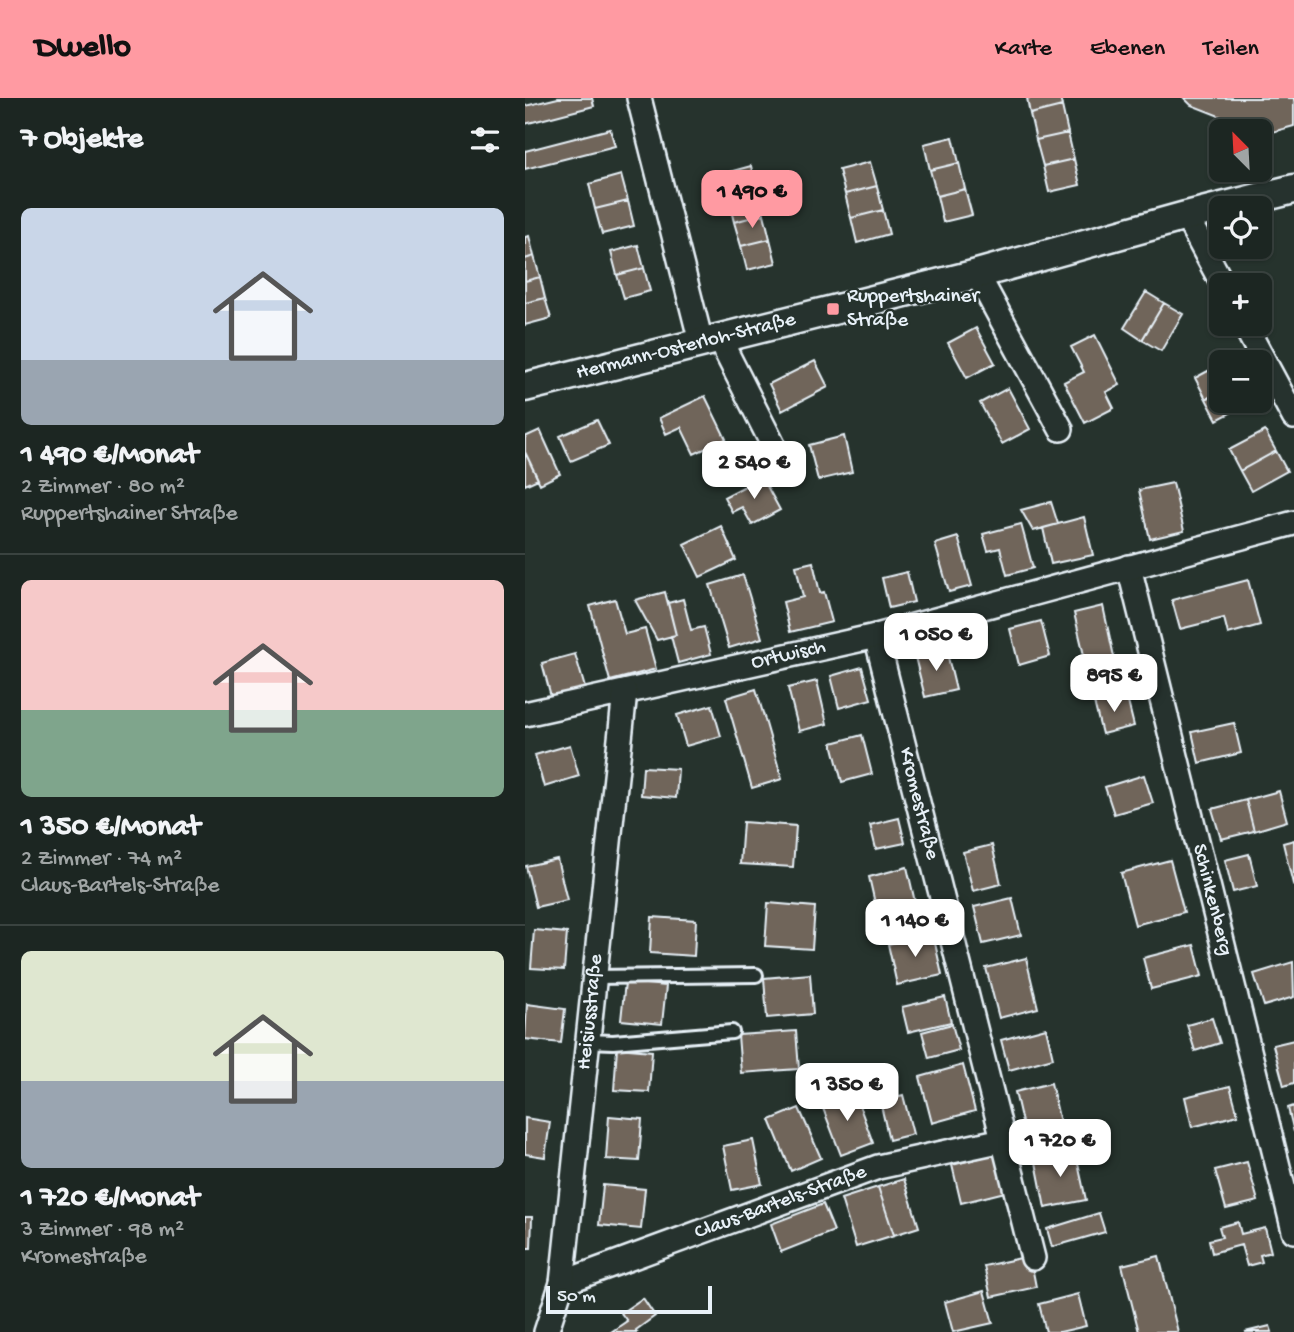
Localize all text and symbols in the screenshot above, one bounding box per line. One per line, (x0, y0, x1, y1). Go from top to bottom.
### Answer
text: Dwello (35, 30, 131, 68)
text: Karte (995, 35, 1052, 64)
text: Ebenen (1090, 35, 1165, 64)
text: Teilen (1203, 35, 1259, 64)
north arrow (1209, 119, 1272, 182)
map controls (1209, 119, 1272, 413)
icon: filters (466, 121, 504, 159)
text: 7 Objekte (21, 123, 143, 158)
pin: 1 490 € (687, 170, 817, 230)
text: 1 490 € (717, 179, 787, 206)
button: locate (1209, 196, 1272, 259)
icon: home (200, 253, 326, 379)
button: + (1209, 273, 1272, 336)
place label: Ruppertshainer Straße (847, 285, 980, 334)
marker: Ruppertshainer Straße (825, 301, 841, 317)
street label: Hermann-Osterloh-Straße (574, 307, 799, 386)
button: − (1209, 350, 1272, 413)
text: 1 490 €/Monat (21, 439, 198, 474)
pin: 2 540 € (689, 442, 819, 501)
text: 2 540 € (718, 450, 790, 477)
text: 2 Zimmer · 80 m² (21, 474, 185, 501)
text: Ruppertshainer Straße (21, 501, 238, 528)
pin: 1 050 € (871, 614, 1001, 673)
text: 1 050 € (900, 622, 972, 649)
icon: home (200, 625, 326, 751)
street label: Ortwisch (749, 635, 828, 676)
pin: 895 € (1065, 654, 1163, 714)
text: 895 € (1086, 663, 1142, 690)
street label: Kromestraße (892, 745, 945, 864)
text: 1 350 €/Monat (21, 811, 200, 846)
street label: Schinkenberg (1186, 841, 1238, 958)
text: 2 Zimmer · 74 m² (21, 846, 182, 873)
text: Claus-Bartels-Straße (21, 873, 219, 900)
pin: 1 140 € (850, 900, 980, 959)
text: 1 140 € (881, 908, 949, 935)
street label: Heisiusstraße (572, 952, 610, 1071)
icon: home (200, 996, 326, 1122)
pin: 1 350 € (782, 1063, 912, 1123)
text: 1 350 € (812, 1072, 882, 1099)
pin: 1 720 € (995, 1119, 1125, 1179)
text: 1 720 € (1025, 1128, 1095, 1155)
street label: Claus-Bartels-Straße (691, 1159, 871, 1246)
text: 1 720 €/Monat (21, 1182, 199, 1217)
text: 3 Zimmer · 98 m² (21, 1217, 184, 1244)
text: Kromestraße (21, 1244, 147, 1271)
scale bar (546, 1283, 712, 1315)
text: 50 m (557, 1286, 596, 1309)

